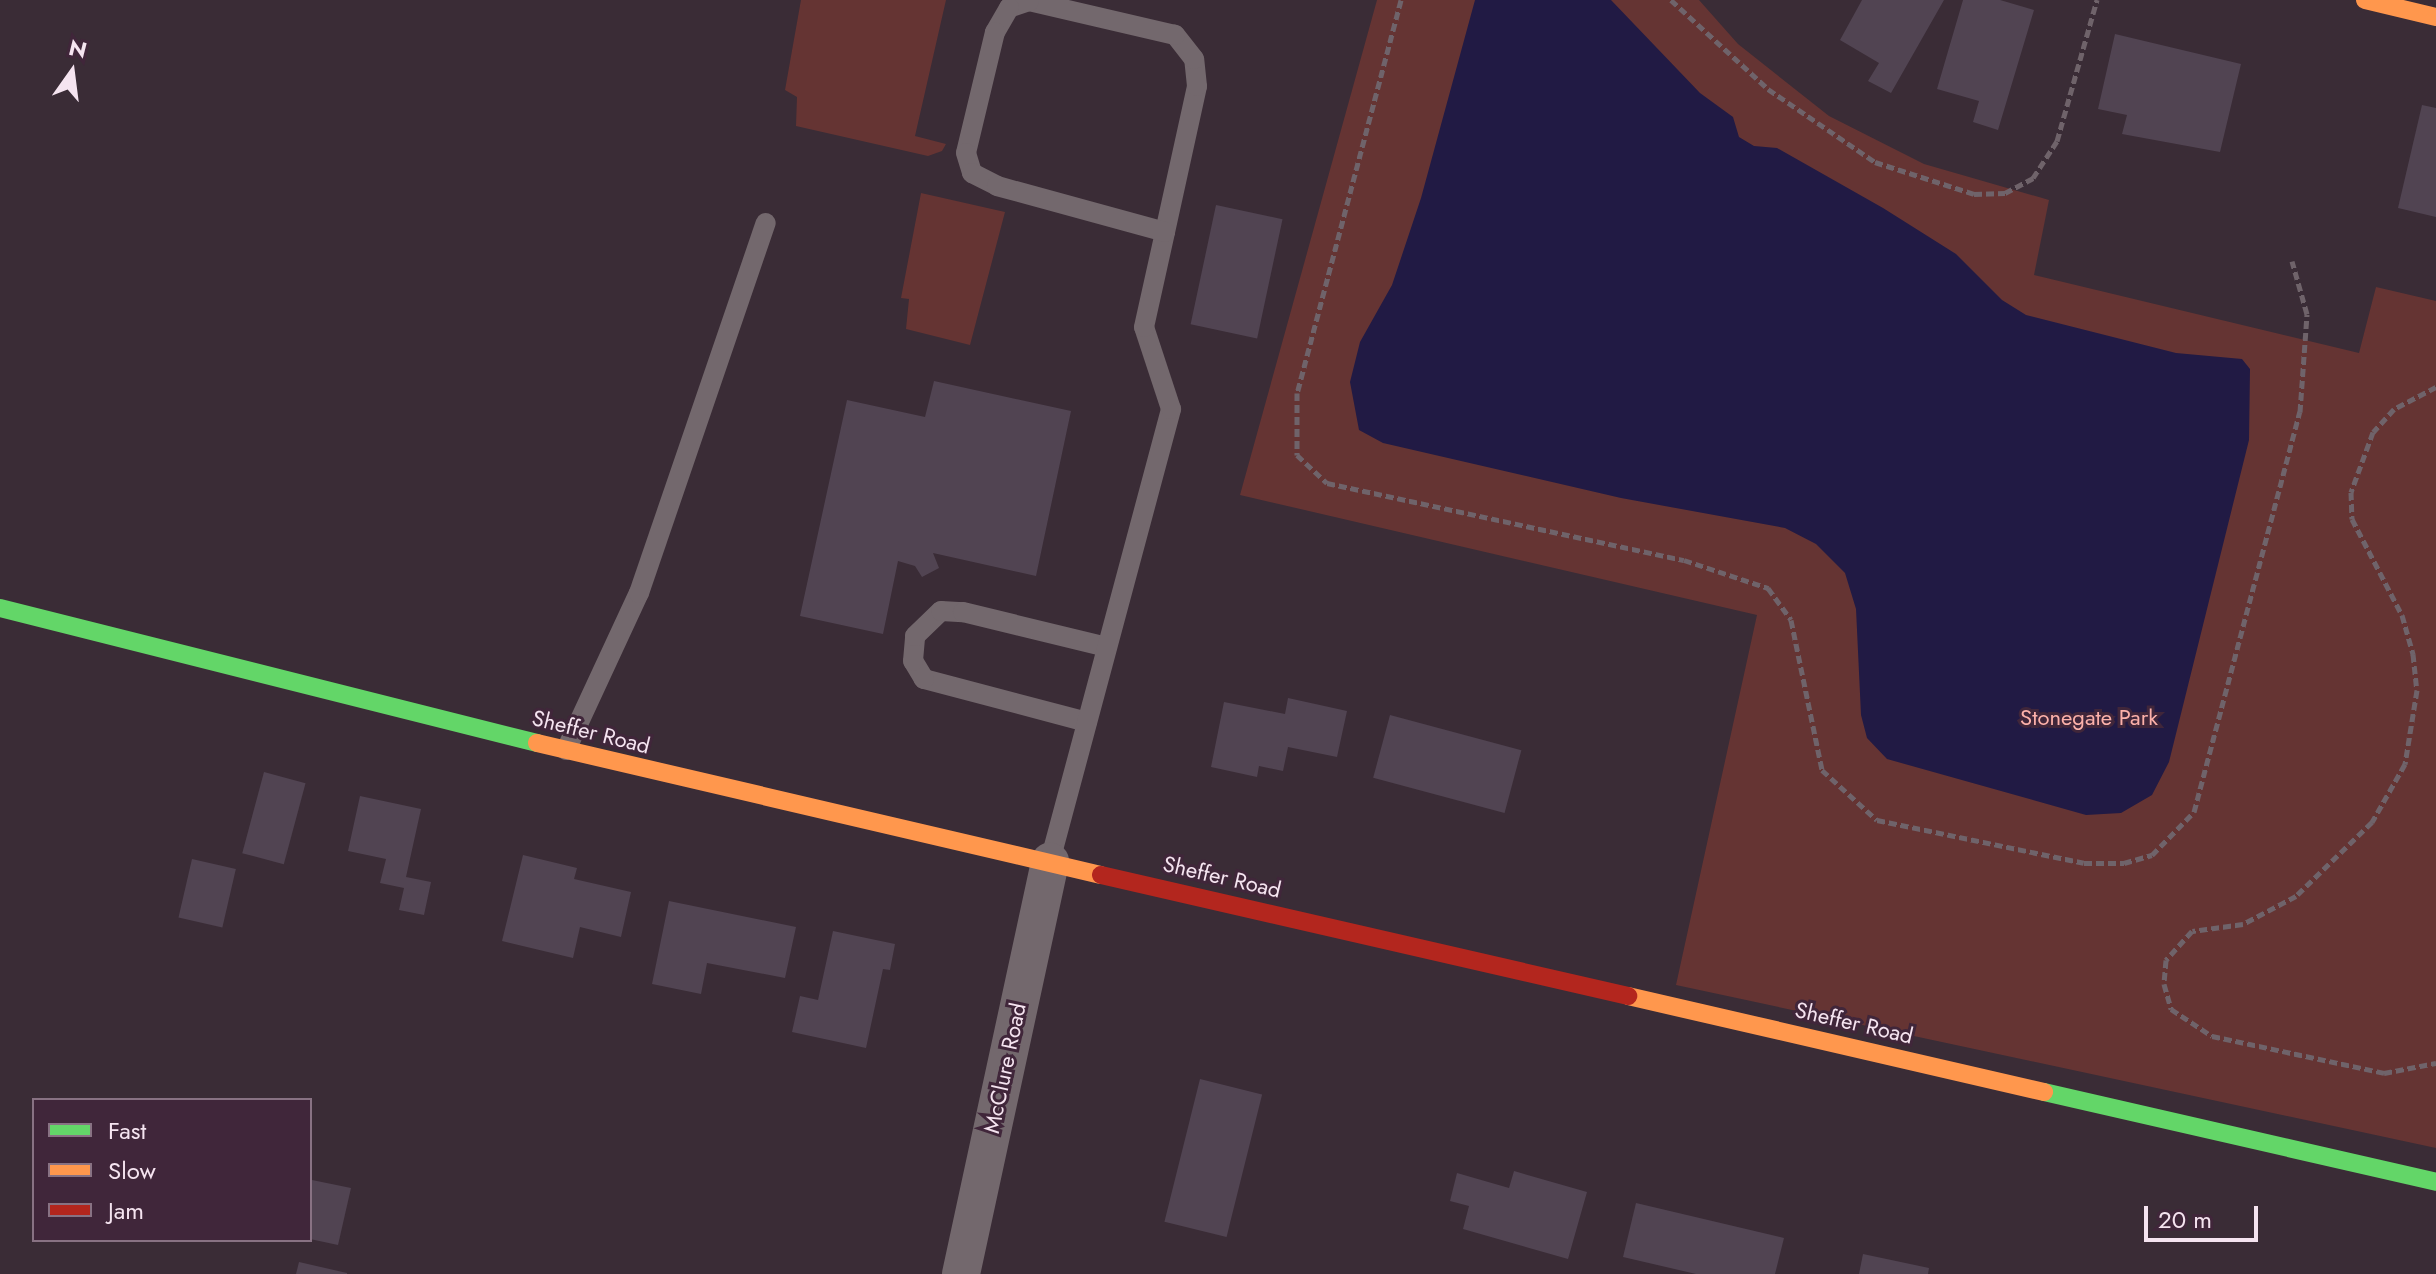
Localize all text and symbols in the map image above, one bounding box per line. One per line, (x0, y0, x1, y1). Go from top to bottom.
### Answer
text: N (65, 31, 90, 66)
north arrow (32, 32, 112, 112)
street label: Sheffer Road (529, 705, 653, 759)
park label: Stonegate Park (2020, 705, 2158, 731)
street label: Sheffer Road (1160, 851, 1284, 903)
street label: Sheffer Road (1792, 997, 1916, 1049)
street label: McClure Road (978, 1000, 1032, 1136)
legend (32, 1098, 312, 1242)
text: Fast (108, 1113, 146, 1148)
text: Slow (108, 1153, 156, 1188)
scale bar (2148, 1190, 2262, 1240)
text: Jam (108, 1193, 144, 1228)
text: 20 m (2158, 1202, 2212, 1237)

